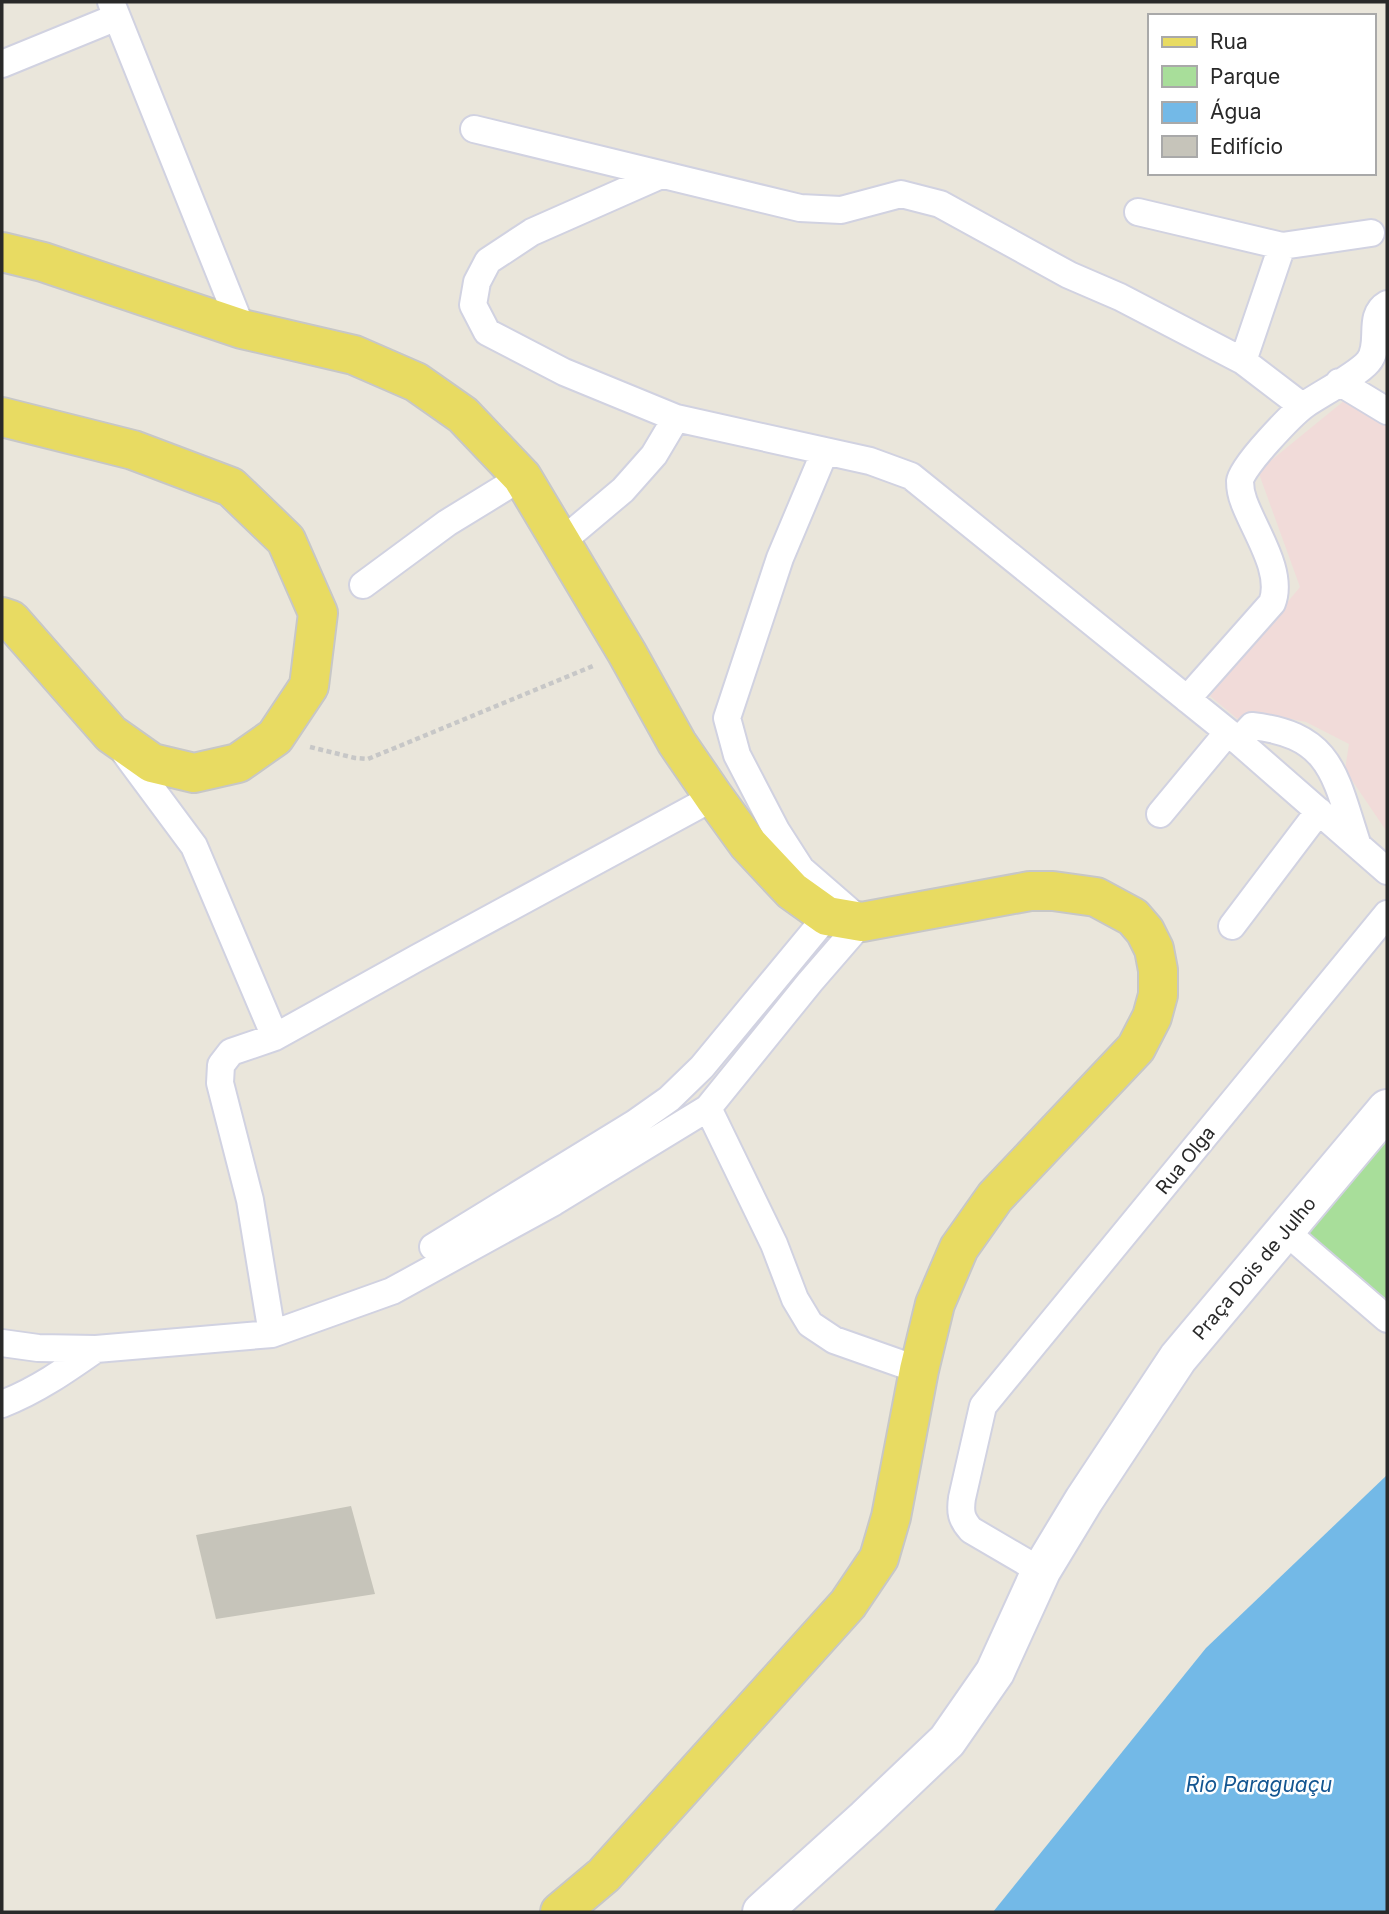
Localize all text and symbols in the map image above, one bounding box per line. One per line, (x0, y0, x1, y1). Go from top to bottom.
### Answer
legend (1148, 14, 1375, 175)
text: Rua (1210, 29, 1248, 54)
text: Parque (1210, 64, 1280, 89)
text: Água (1210, 98, 1262, 124)
text: Edifício (1210, 134, 1283, 159)
street label: Rua Olga (1151, 1122, 1220, 1199)
street label: Praça Dois de Julho (1188, 1192, 1321, 1344)
water label: Rio Paraguaçu (1186, 1772, 1332, 1797)

